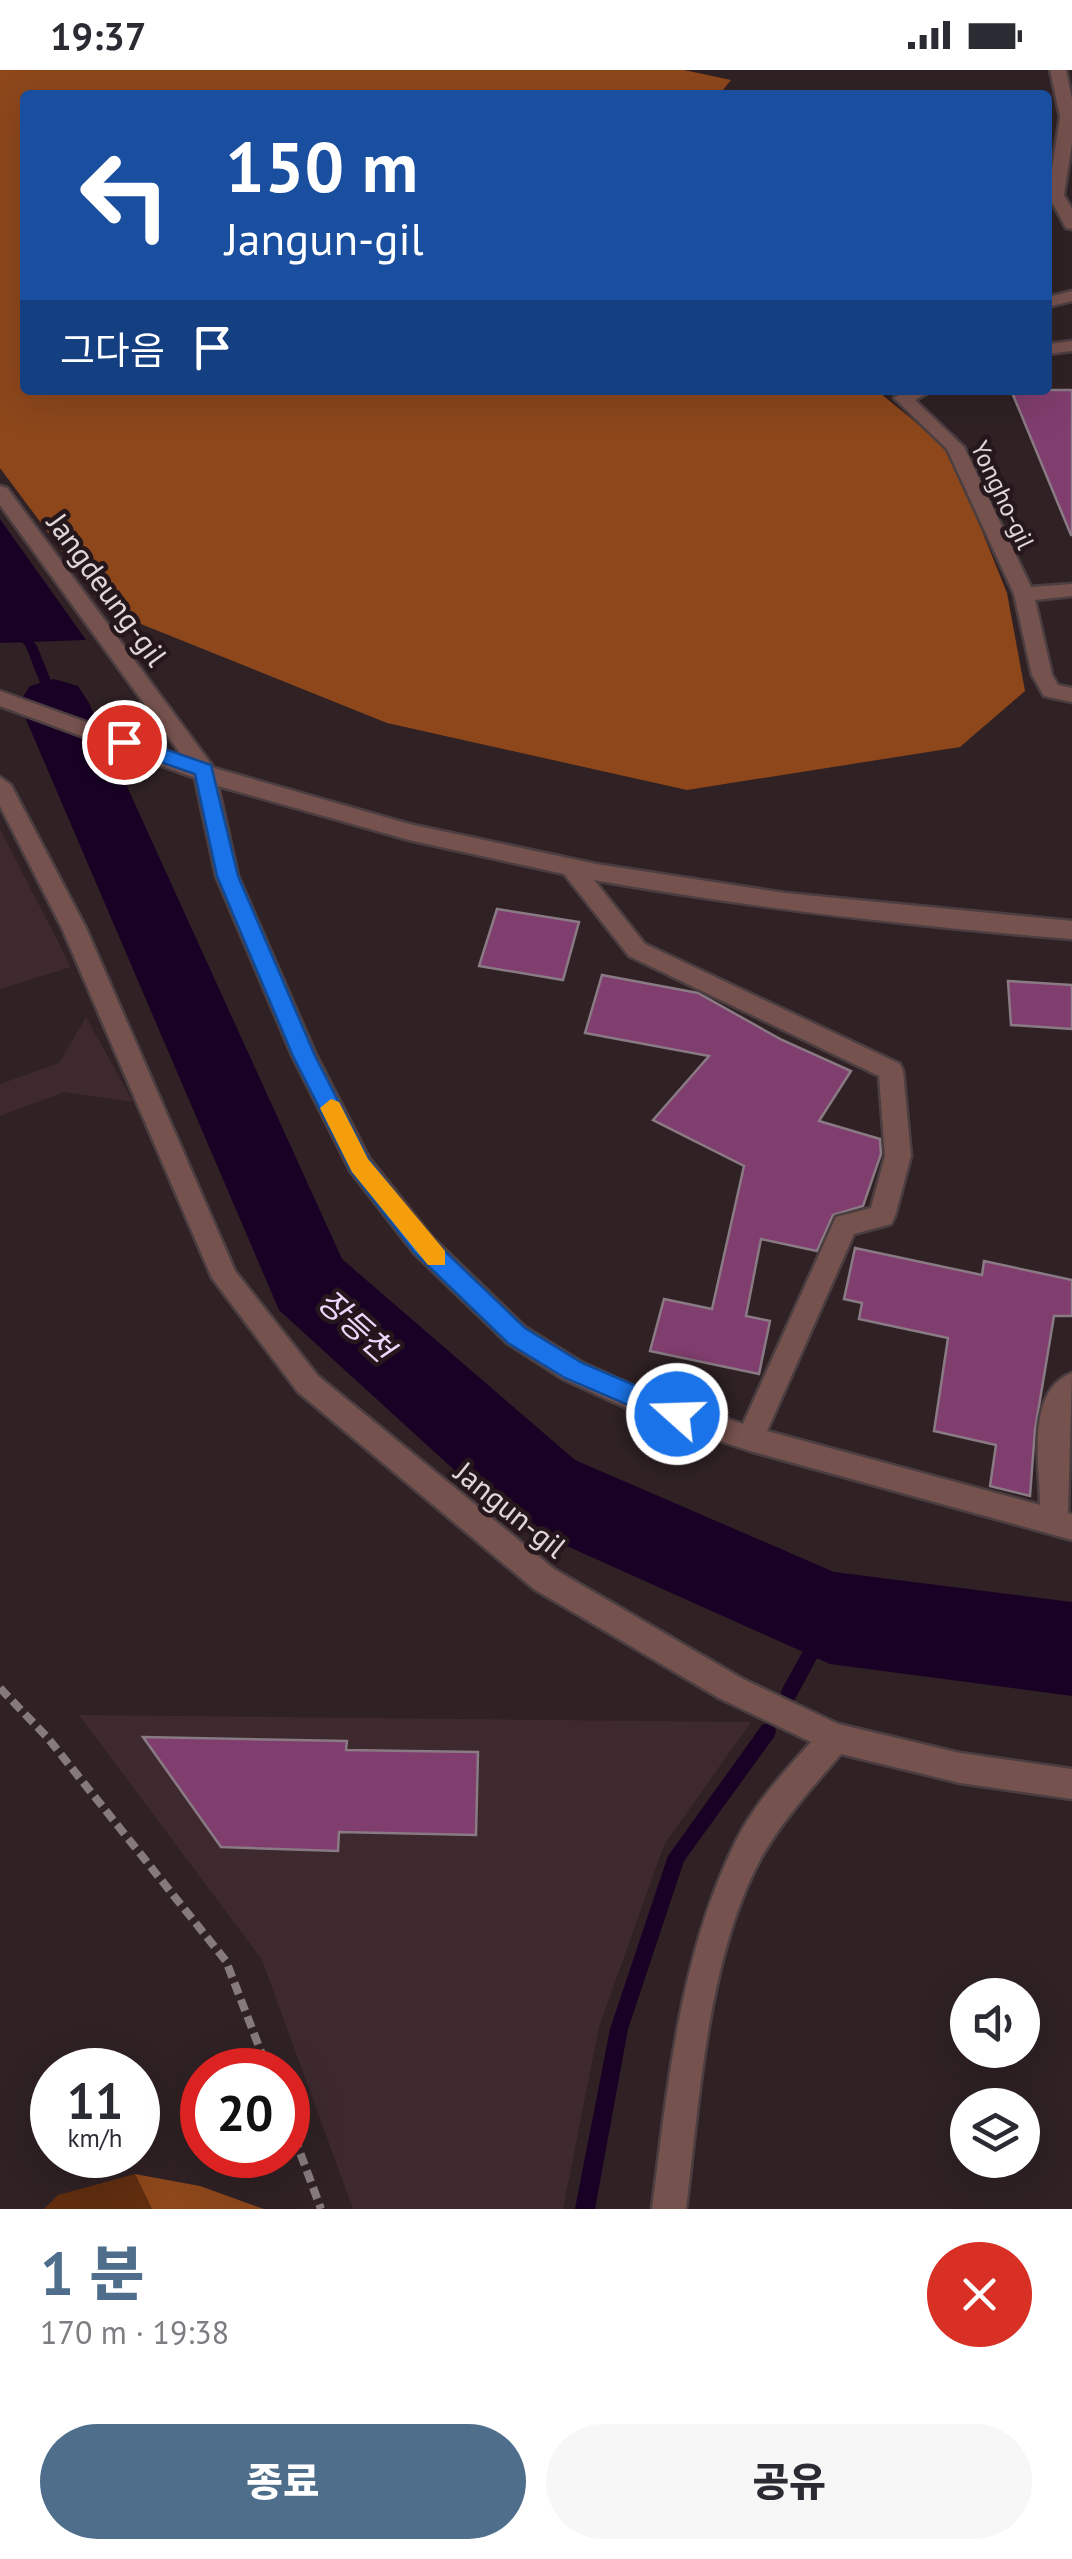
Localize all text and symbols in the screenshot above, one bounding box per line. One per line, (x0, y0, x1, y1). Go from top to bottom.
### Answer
text: 19:37 (50, 11, 146, 60)
text: 150 m (225, 121, 418, 211)
icon: left (60, 130, 190, 260)
text: Jangun-gil (225, 209, 424, 267)
icon: arrive (185, 320, 240, 375)
text: 그다음 (60, 325, 165, 374)
street label: Yongho-gil (964, 436, 1042, 555)
street label: Jangdeung-gil (38, 503, 177, 673)
pin (82, 700, 167, 785)
icon: arrive (97, 715, 152, 770)
water label: 장등천 (309, 1280, 406, 1373)
position arrow (625, 1362, 729, 1466)
street label: Jangun-gil (446, 1451, 575, 1566)
map controls (950, 1978, 1040, 2178)
button: sound (950, 1978, 1040, 2068)
speed limit sign: 20 (180, 2048, 310, 2178)
text: 11 (67, 2068, 123, 2133)
button: layers (950, 2088, 1040, 2178)
text: km/h (68, 2122, 122, 2154)
text: 1 분 (40, 2234, 144, 2312)
button: close (927, 2242, 1032, 2347)
text: 170 m · 19:38 (40, 2311, 229, 2353)
button: 종료 (40, 2424, 526, 2539)
button: 공유 (546, 2424, 1032, 2539)

